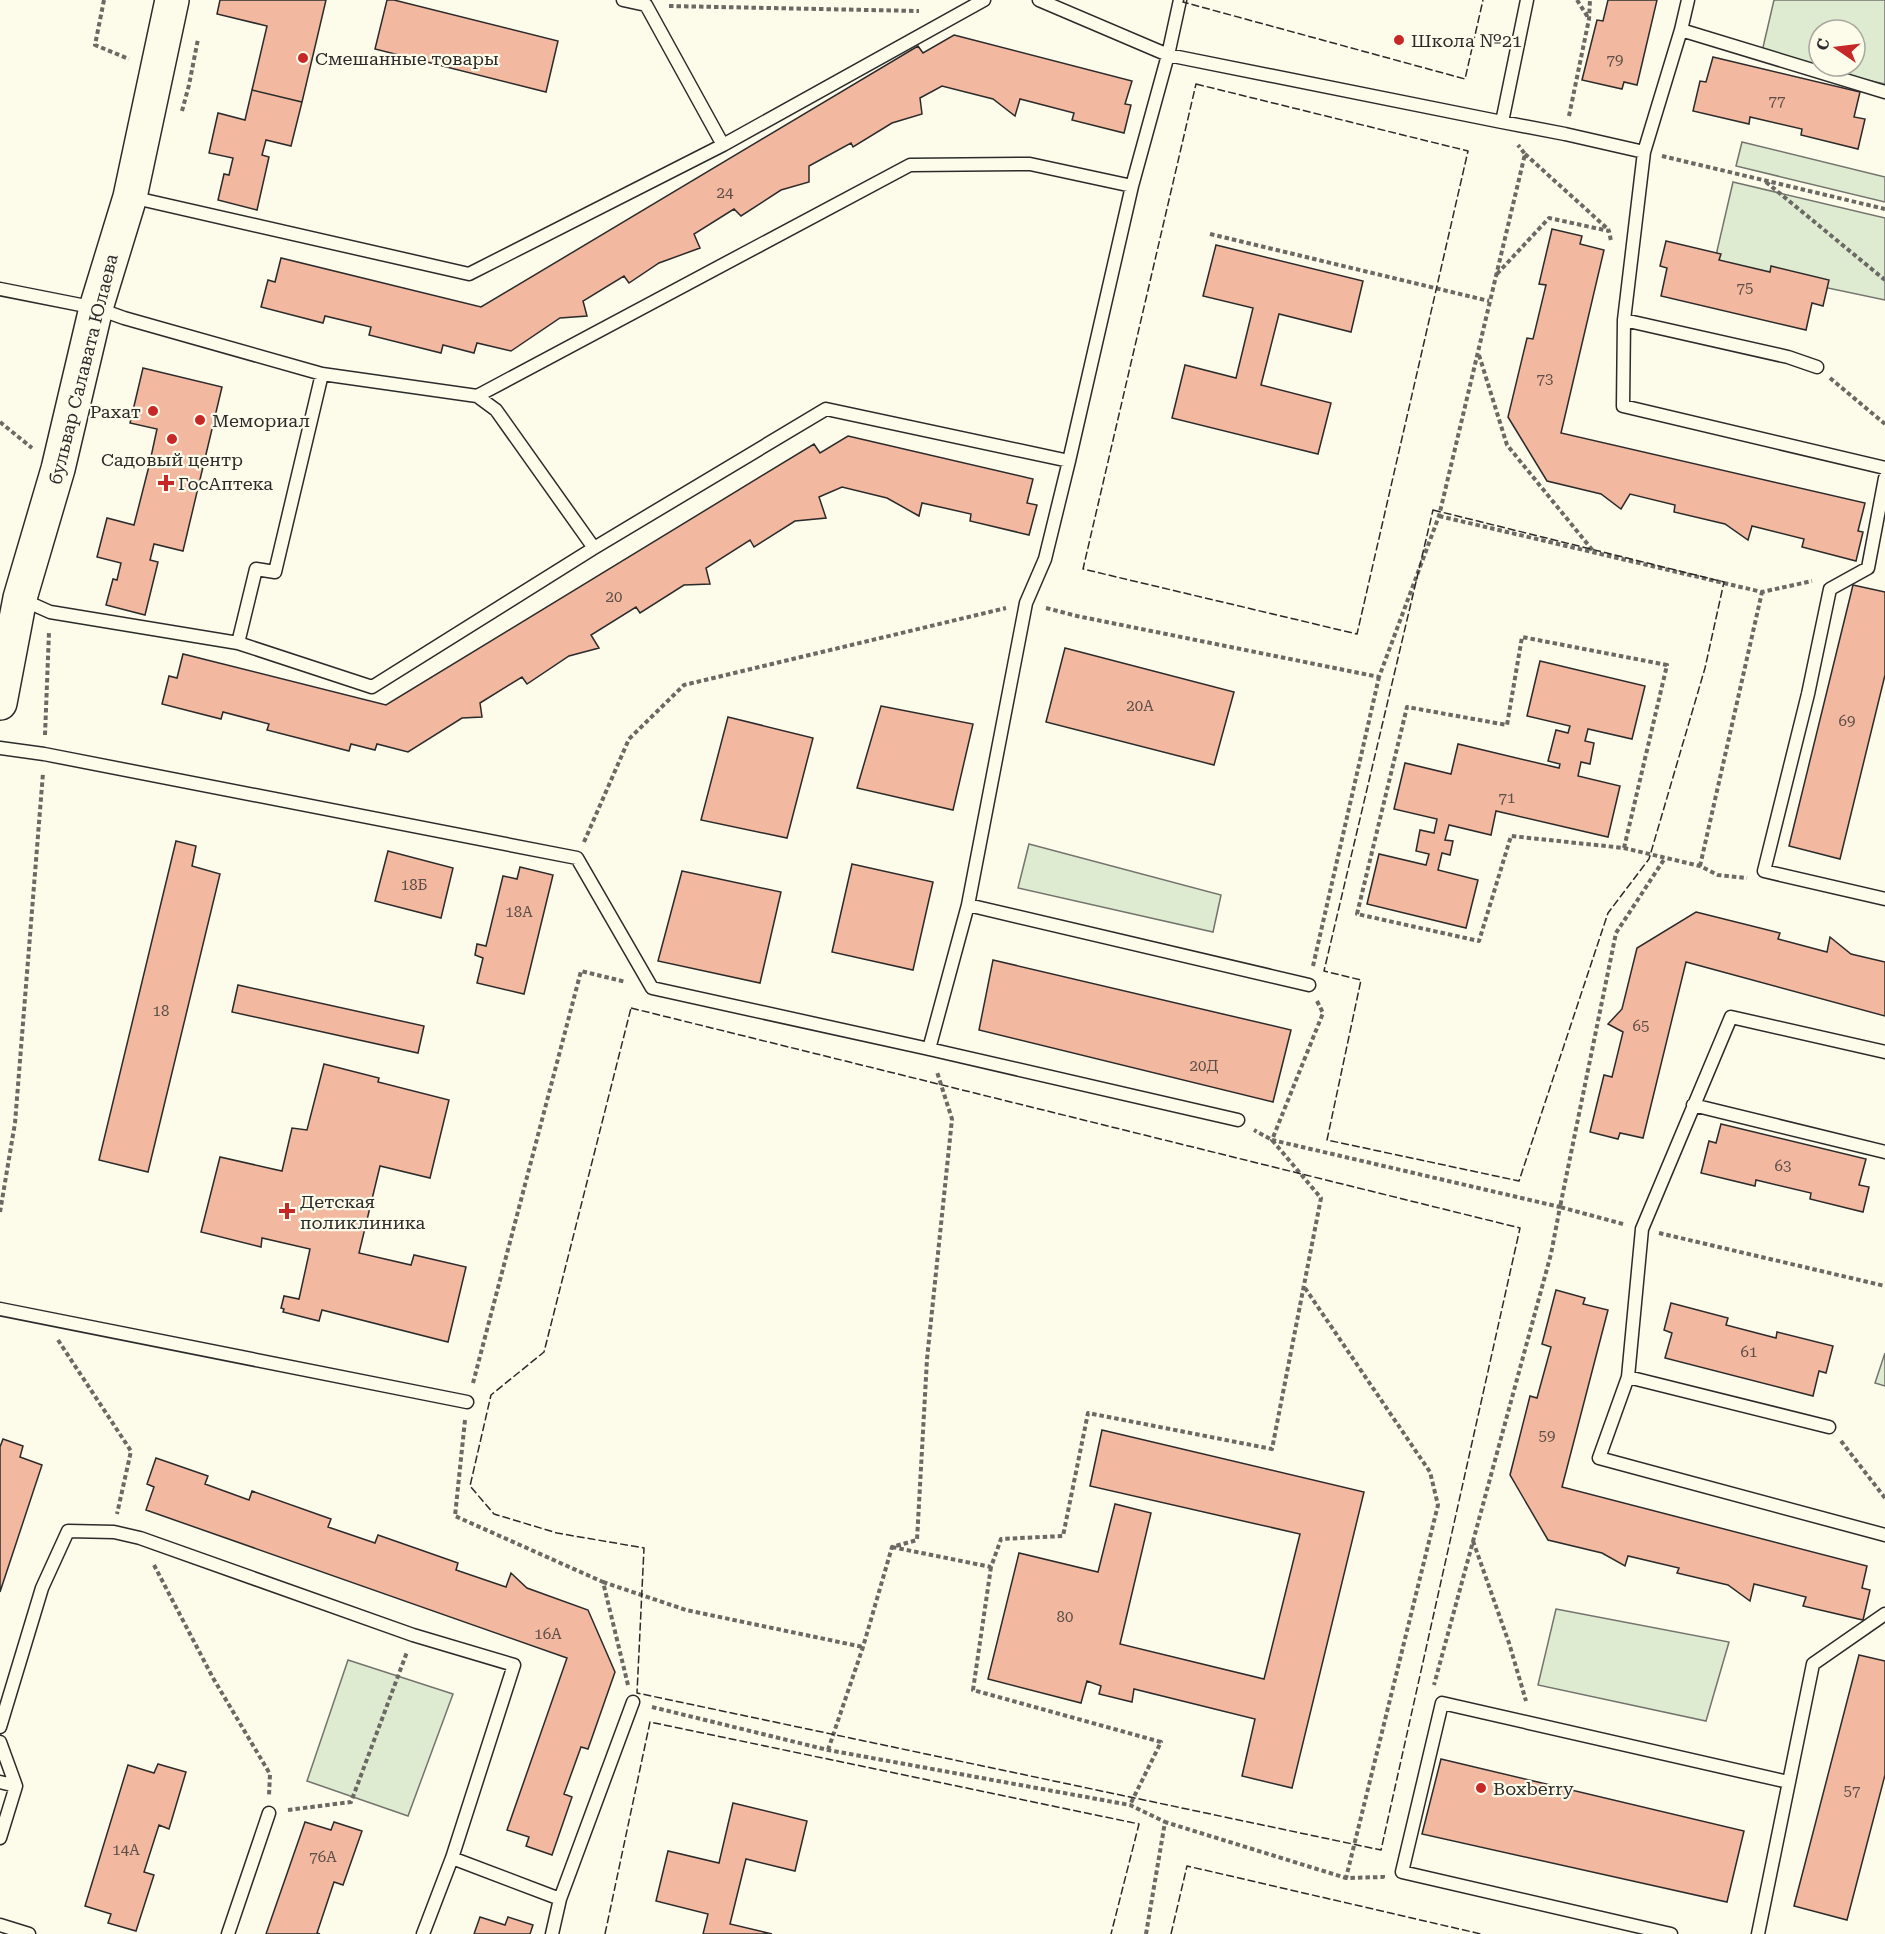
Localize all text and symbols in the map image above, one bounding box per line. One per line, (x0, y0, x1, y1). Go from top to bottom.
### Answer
north arrow (1807, 18, 1867, 78)
place label: Школа №21 (1411, 30, 1522, 51)
marker: Школа №21 (1392, 33, 1406, 47)
text: С (1812, 37, 1834, 52)
place label: Смешанные товары (315, 48, 499, 69)
marker: Смешанные товары (296, 51, 310, 65)
house number: 79 (1607, 51, 1623, 69)
house number: 77 (1769, 92, 1785, 110)
house number: 24 (717, 184, 734, 202)
street label: бульвар Салавата Юлаева (44, 251, 122, 486)
house number: 75 (1737, 279, 1753, 297)
house number: 73 (1537, 370, 1553, 388)
place label: Рахат (90, 401, 141, 422)
marker: Рахат (146, 404, 160, 418)
place label: Мемориал (212, 410, 310, 431)
marker: Мемориал (193, 413, 207, 427)
marker: Садовый центр (165, 432, 179, 446)
place label: Садовый центр (101, 449, 243, 470)
place label: ГосАптека (178, 473, 273, 494)
marker: ГосАптека (159, 476, 173, 490)
house number: 20 (606, 588, 622, 606)
house number: 20А (1126, 697, 1154, 715)
house number: 69 (1839, 712, 1855, 730)
house number: 71 (1499, 789, 1515, 807)
house number: 18Б (401, 876, 428, 894)
house number: 18А (505, 903, 533, 921)
house number: 18 (153, 1002, 169, 1020)
house number: 65 (1633, 1017, 1649, 1035)
house number: 20Д (1190, 1057, 1218, 1075)
house number: 63 (1775, 1157, 1791, 1175)
place label: Детская поликлиника (300, 1191, 426, 1233)
marker: Детская поликлиника (278, 1202, 296, 1220)
house number: 61 (1741, 1343, 1757, 1361)
house number: 59 (1539, 1427, 1555, 1445)
house number: 80 (1057, 1608, 1073, 1626)
house number: 16А (534, 1625, 562, 1643)
place label: Boxberry (1493, 1778, 1574, 1799)
marker: Boxberry (1474, 1781, 1488, 1795)
house number: 57 (1844, 1782, 1860, 1800)
house number: 14А (112, 1841, 140, 1859)
house number: 76А (309, 1848, 337, 1866)

